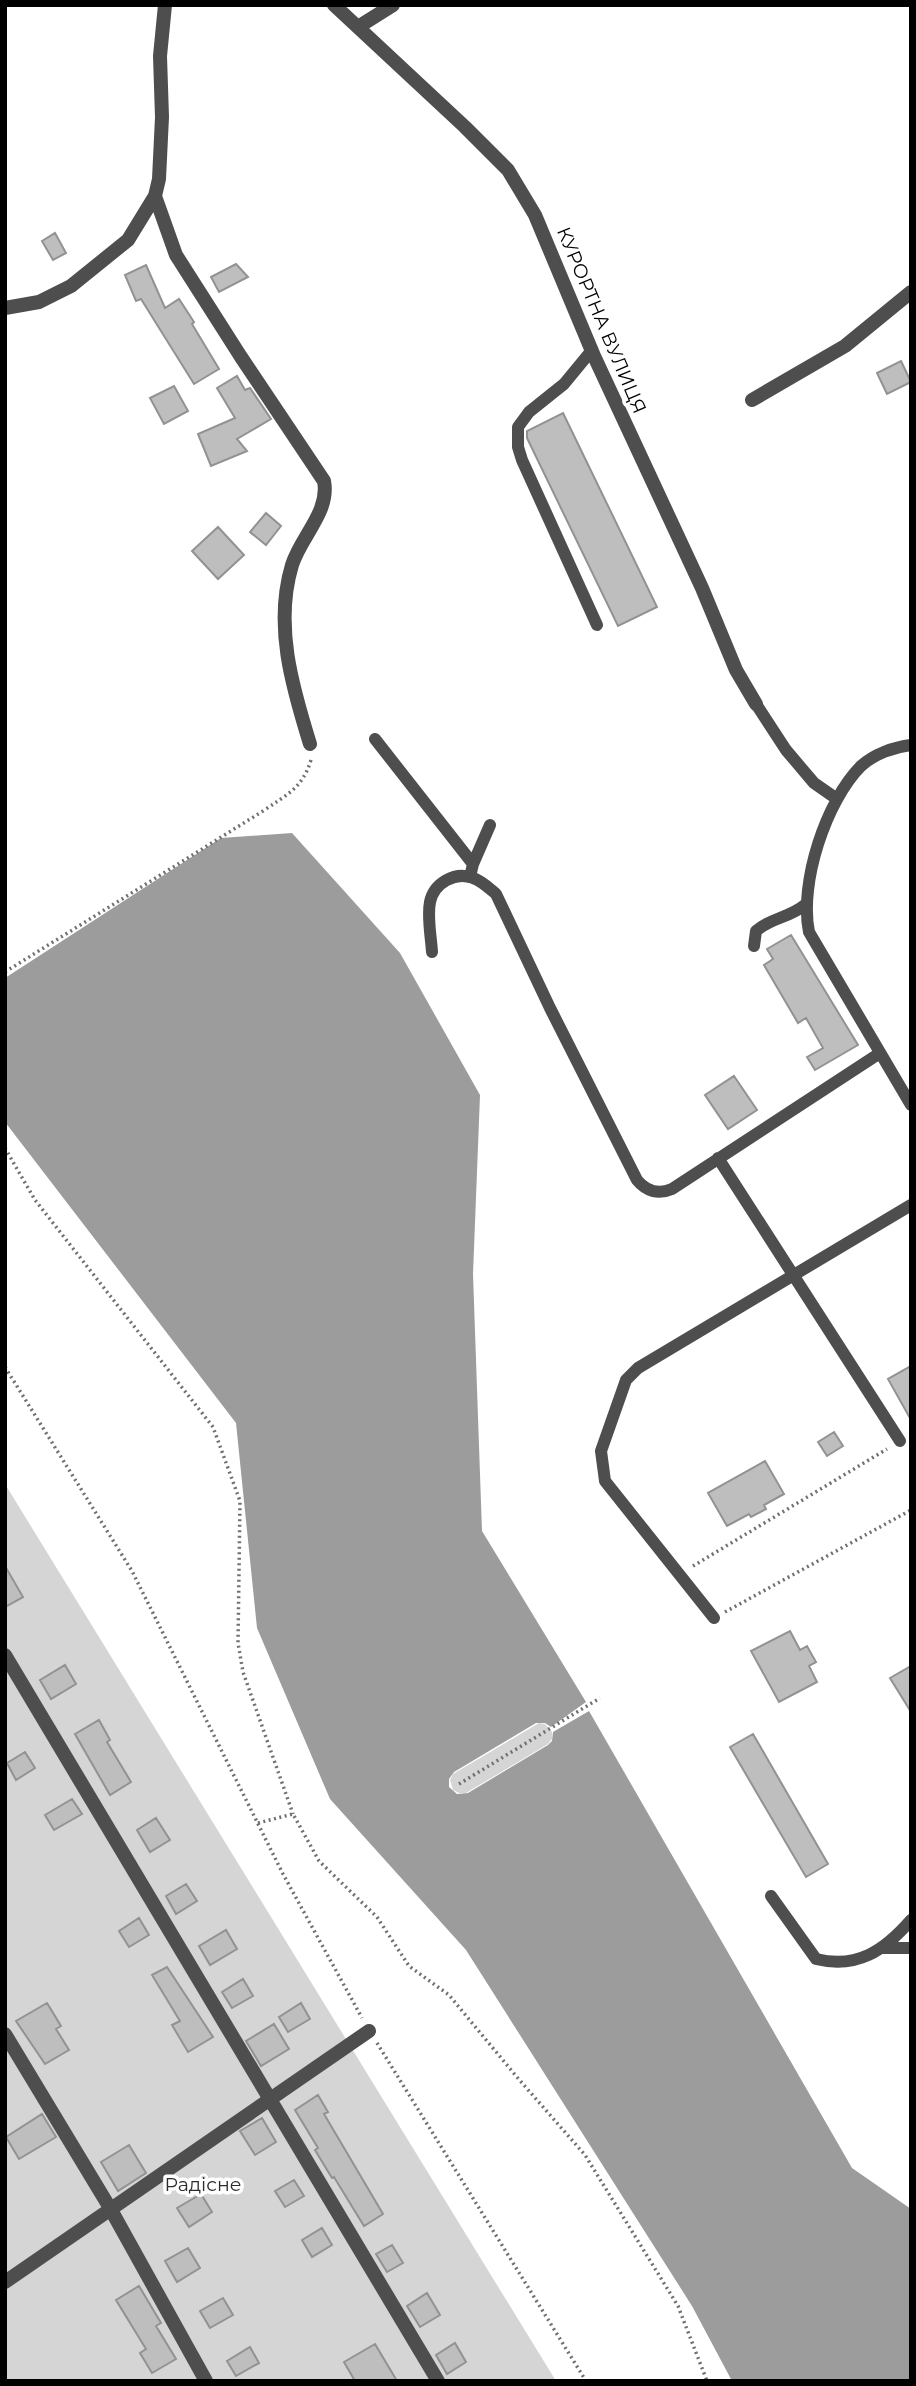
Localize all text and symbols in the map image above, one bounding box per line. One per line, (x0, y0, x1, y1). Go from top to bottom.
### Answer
street label: КУРОРТНА ВУЛИЦЯ (552, 223, 651, 417)
park label: Радісне (164, 2173, 242, 2196)

